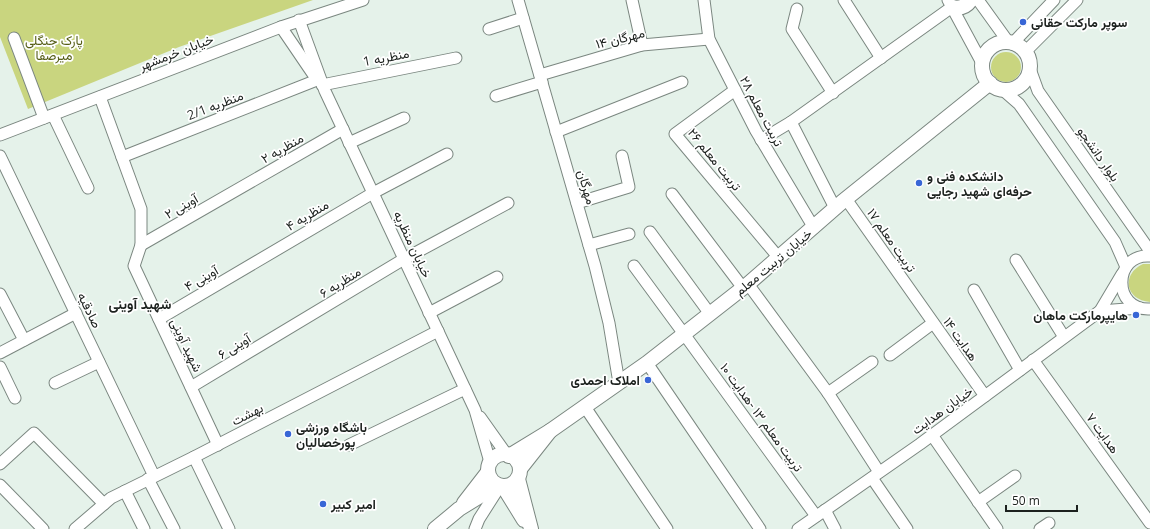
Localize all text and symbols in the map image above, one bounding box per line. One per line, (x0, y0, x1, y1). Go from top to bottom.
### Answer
place label: سوپر مارکت حقانی (1031, 13, 1127, 32)
marker: سوپر مارکت حقانی (1018, 17, 1028, 27)
street label: مهرگان ۱۴ (594, 23, 646, 53)
street label: خیابان خرمشهر (135, 29, 216, 75)
park label: پارک جنگلی میرصفا (25, 31, 83, 64)
street label: منظریه 1 (361, 44, 411, 70)
street label: تربیت معلم ۲۸ (736, 73, 788, 149)
street label: منظریه 2/1 (184, 86, 246, 124)
street label: بلوار دانشجو (1074, 123, 1125, 185)
street label: تربیت معلم ۲۶ (684, 124, 746, 194)
street label: منظریه ۲ (258, 129, 307, 167)
place label: دانشکده فنی و حرفه‌ای شهید رجایی (927, 167, 1032, 200)
street label: مهرگان (573, 168, 601, 206)
marker: دانشکده فنی و حرفه‌ای شهید رجایی (914, 178, 924, 188)
street label: آوینی ۲ (161, 189, 202, 223)
street label: منظریه ۴ (282, 195, 332, 235)
street label: تربیت معلم ۱۷ (863, 204, 921, 276)
street label: خیابان منظریه (390, 208, 437, 281)
street label: خیابان تربیت معلم (731, 224, 816, 300)
street label: آوینی ۴ (181, 261, 222, 295)
street label: منظریه ۶ (316, 262, 364, 302)
street label: صادقیه (74, 289, 106, 331)
district label: شهید آوینی (108, 294, 172, 313)
place label: هایپرمارکت ماهان (1033, 306, 1128, 325)
marker: هایپرمارکت ماهان (1131, 310, 1141, 320)
street label: هدایت ۱۴ (939, 313, 983, 365)
street label: شهید آوینی (167, 315, 207, 375)
street label: آوینی ۶ (214, 329, 255, 363)
street label: تربیت معلم ۱۳ -هدایت ۱۰ (716, 359, 808, 475)
place label: املاک احمدی (571, 371, 640, 389)
marker: املاک احمدی (643, 375, 653, 385)
street label: خیابان هدایت (908, 382, 976, 438)
street label: بهشت (228, 398, 266, 430)
street label: هدایت ۷ (1082, 409, 1124, 457)
place label: باشگاه ورزشی پورخصالیان (296, 418, 367, 452)
marker: باشگاه ورزشی پورخصالیان (283, 429, 293, 439)
scale bar (1006, 487, 1077, 513)
text: 50 m (1012, 492, 1040, 509)
place label: امیر کبیر (330, 495, 376, 513)
marker: امیر کبیر (318, 499, 328, 509)

